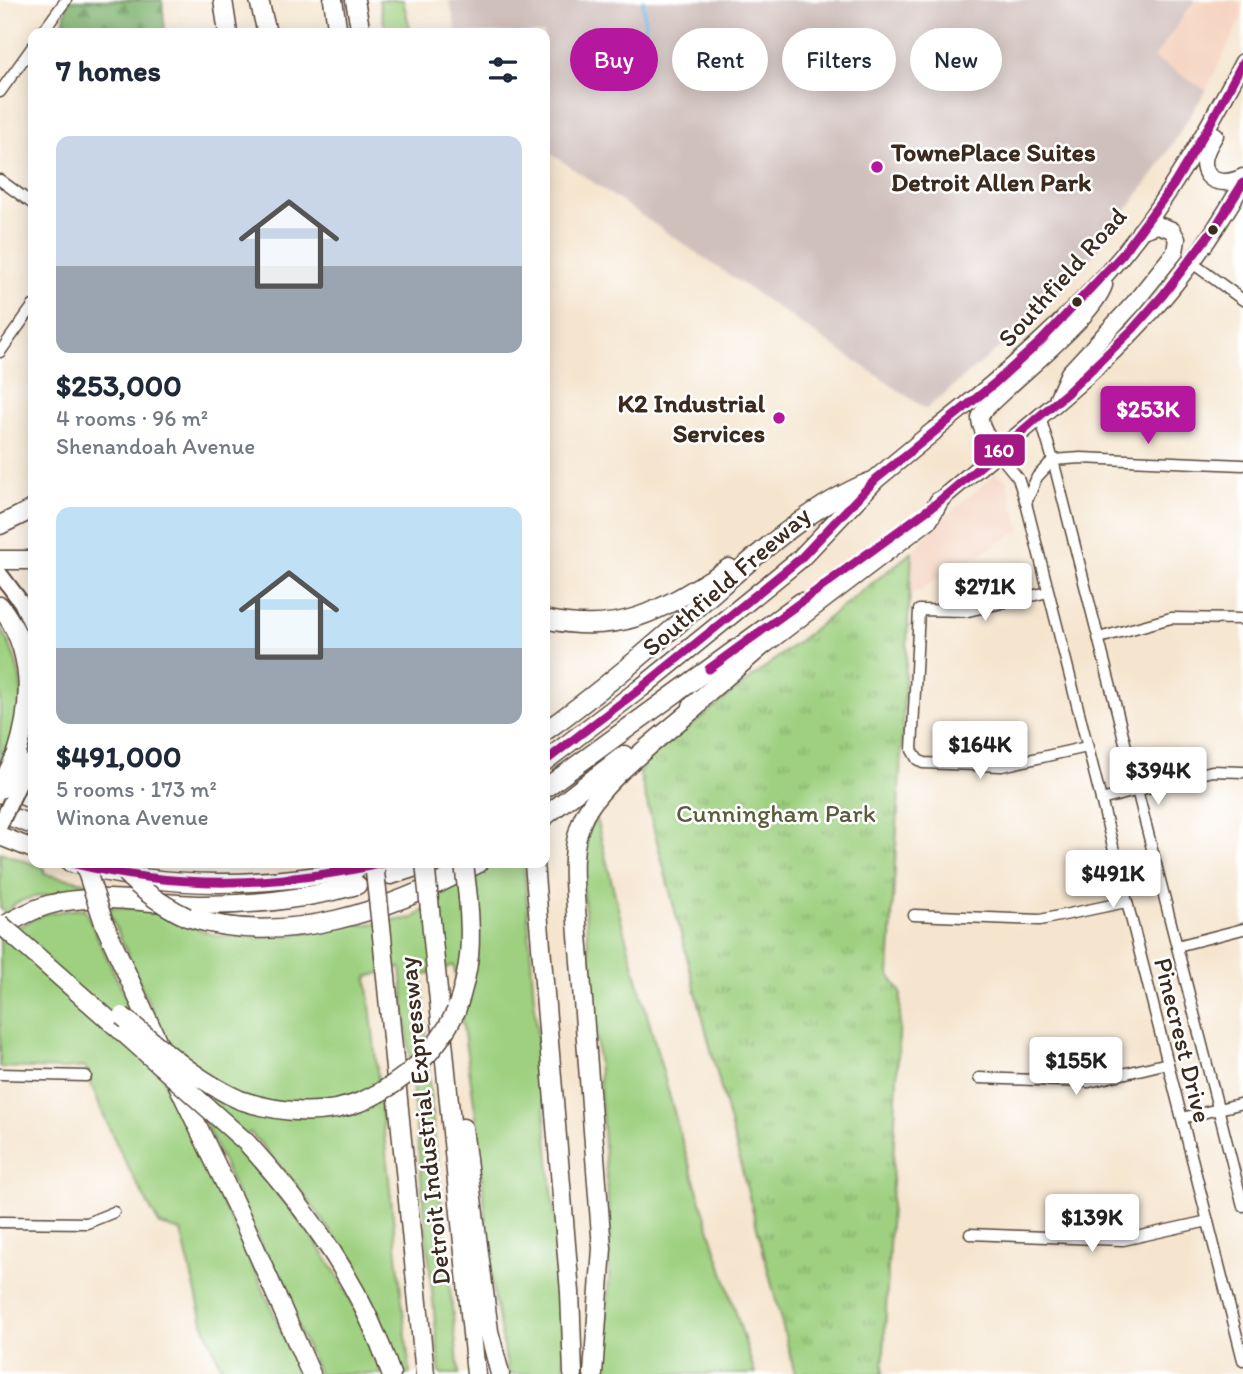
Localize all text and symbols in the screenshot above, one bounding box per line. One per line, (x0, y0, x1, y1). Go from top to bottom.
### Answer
chip: Buy (570, 28, 658, 91)
chip: Rent (672, 28, 768, 91)
chip: Filters (782, 28, 896, 91)
chip: New (910, 28, 1002, 91)
icon: filters (484, 51, 522, 89)
text: 7 homes (56, 52, 161, 89)
place label: TownePlace Suites Detroit Allen Park (890, 136, 1096, 198)
marker: TownePlace Suites Detroit Allen Park (869, 159, 885, 175)
icon: home (226, 181, 352, 307)
street label: Southfield Road (991, 200, 1133, 354)
unlabelled marker (1206, 223, 1220, 237)
unlabelled marker (1070, 295, 1084, 309)
text: $253,000 (56, 367, 182, 404)
pin: $253K (1099, 386, 1197, 446)
place label: K2 Industrial Services (617, 387, 766, 449)
text: $253K (1116, 395, 1180, 423)
text: 4 rooms · 96 m² (56, 404, 208, 432)
marker: K2 Industrial Services (771, 410, 787, 426)
text: Shenandoah Avenue (56, 432, 255, 460)
line badge: 160 (973, 433, 1026, 467)
text: 160 (984, 439, 1015, 462)
street label: Southfield Freeway (635, 499, 817, 663)
icon: home (226, 552, 352, 678)
pin: $271K (936, 564, 1034, 623)
text: $271K (955, 572, 1015, 600)
pin: $164K (931, 722, 1029, 781)
text: $164K (948, 730, 1012, 758)
text: $491,000 (56, 738, 181, 775)
pin: $394K (1109, 748, 1207, 807)
text: $394K (1126, 756, 1190, 784)
text: 5 rooms · 173 m² (56, 775, 217, 803)
park label: Cunningham Park (676, 797, 876, 829)
text: Winona Avenue (56, 803, 209, 831)
pin: $491K (1064, 850, 1162, 910)
text: $491K (1082, 859, 1144, 887)
street label: Pinecrest Drive (1147, 954, 1219, 1126)
street label: Detroit Industrial Expressway (391, 955, 457, 1287)
pin: $155K (1027, 1038, 1125, 1097)
text: $155K (1045, 1046, 1107, 1074)
pin: $139K (1043, 1194, 1141, 1254)
text: $139K (1061, 1203, 1123, 1231)

